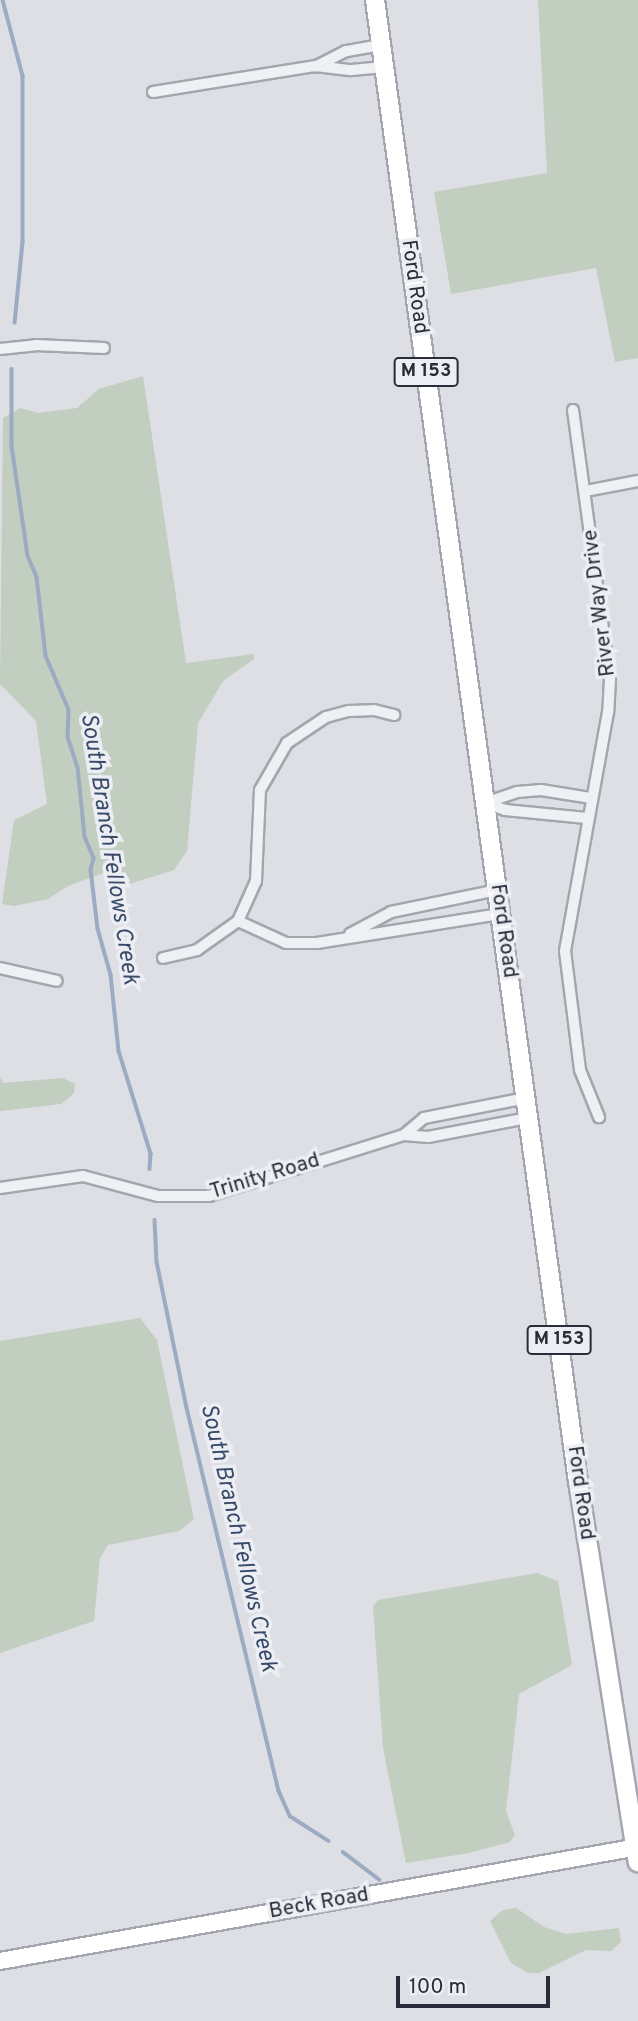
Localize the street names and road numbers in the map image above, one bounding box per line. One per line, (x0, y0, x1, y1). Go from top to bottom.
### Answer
street label: Ford Road (395, 238, 433, 336)
road number: M 153 (393, 356, 459, 388)
street label: River Way Drive (578, 528, 622, 678)
street label: Ford Road (484, 882, 522, 980)
street label: Trinity Road (207, 1148, 323, 1206)
road number: M 153 (526, 1324, 592, 1356)
street label: Ford Road (561, 1444, 599, 1542)
street label: Beck Road (267, 1883, 371, 1925)

